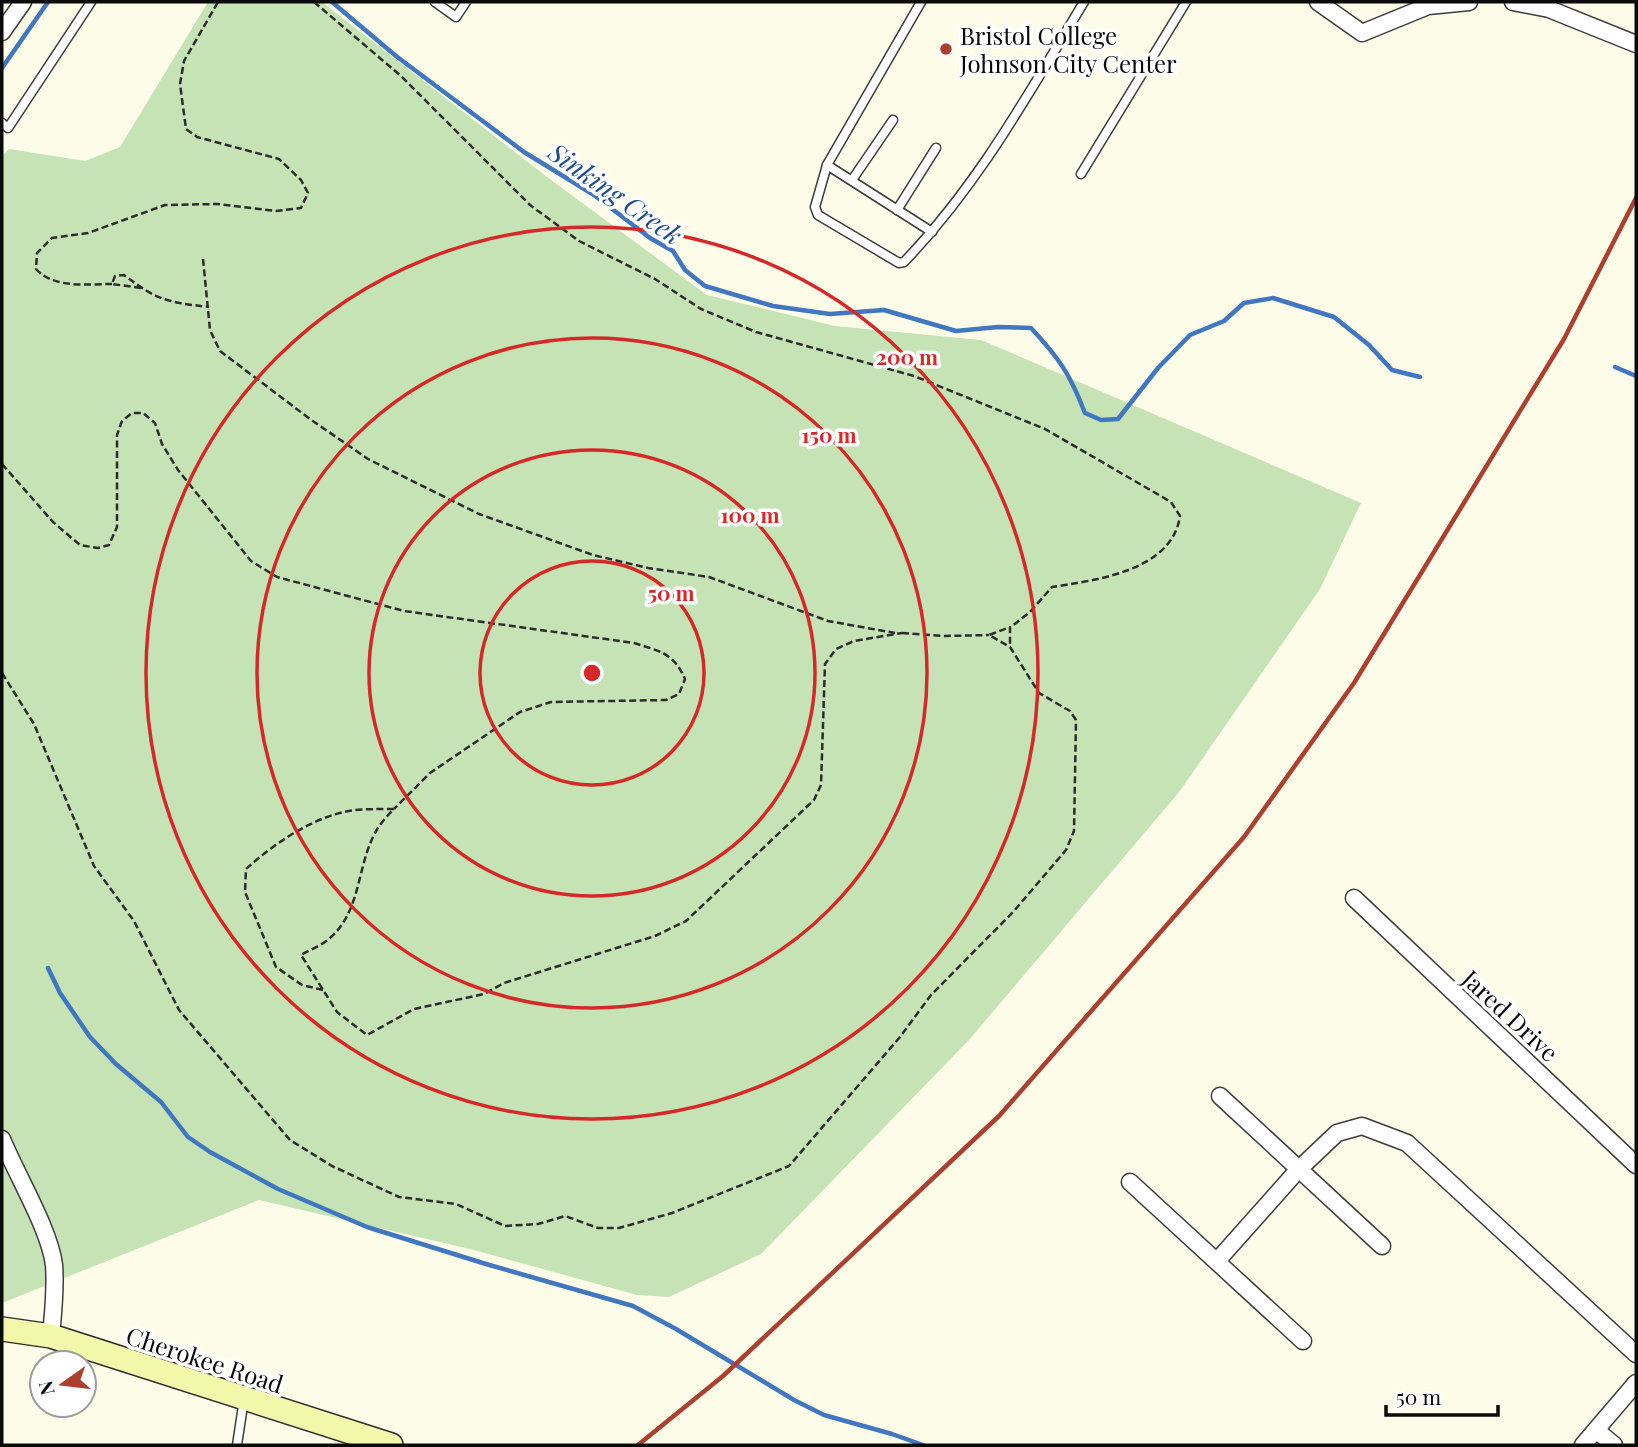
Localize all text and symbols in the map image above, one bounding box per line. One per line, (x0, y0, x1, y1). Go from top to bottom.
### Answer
place label: Bristol College Johnson City Center (959, 19, 1177, 79)
marker: Bristol College Johnson City Center (938, 41, 954, 57)
water label: Sinking Creek (541, 133, 690, 252)
text: 200 m (876, 342, 938, 370)
text: 150 m (802, 420, 856, 448)
text: 100 m (720, 500, 780, 528)
text: 50 m (647, 578, 695, 606)
centre of rings (580, 661, 604, 685)
street label: Jared Drive (1455, 962, 1566, 1068)
street label: Cherokee Road (122, 1319, 288, 1399)
north arrow (28, 1349, 98, 1419)
scale bar (1386, 1374, 1498, 1418)
text: N (31, 1378, 60, 1398)
text: 50 m (1396, 1382, 1442, 1410)

